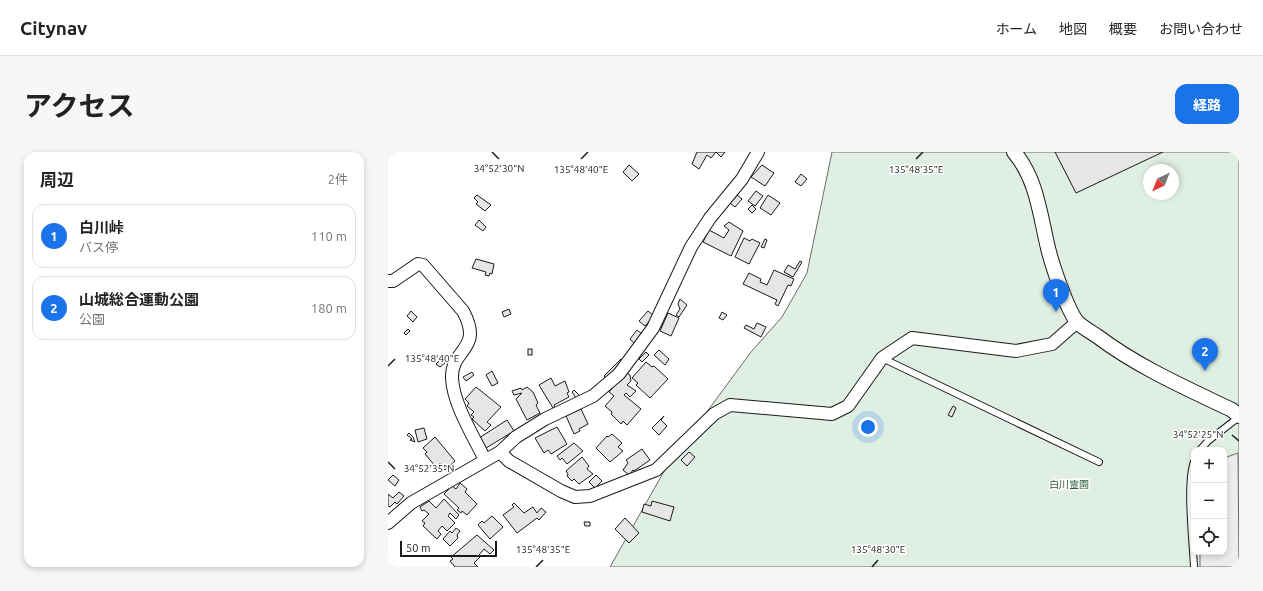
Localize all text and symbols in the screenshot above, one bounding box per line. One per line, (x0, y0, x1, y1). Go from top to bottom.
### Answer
text: Citynav (20, 17, 87, 39)
text: ホーム (995, 21, 1037, 37)
text: 地図 (1059, 21, 1087, 37)
text: 概要 (1109, 21, 1137, 37)
text: お問い合わせ (1159, 21, 1243, 37)
button: 経路 (1175, 84, 1239, 124)
text: アクセス (24, 90, 135, 121)
text: 34°52'30"N (474, 163, 524, 174)
text: 135°48'40"E (554, 164, 609, 175)
text: 135°48'35"E (889, 164, 944, 175)
north arrow (1143, 164, 1179, 200)
text: 周辺 (40, 170, 74, 189)
text: 2件 (328, 172, 348, 186)
text: 白川峠 (79, 219, 124, 236)
text: 1 (50, 229, 58, 243)
text: 110 m (311, 229, 347, 243)
text: バス停 (79, 240, 118, 254)
pin: 1 (1043, 279, 1069, 312)
text: 山城総合運動公園 (79, 291, 199, 308)
text: 2 (50, 301, 58, 315)
text: 180 m (311, 301, 347, 315)
text: 公園 (79, 312, 105, 326)
pin: 2 (1192, 338, 1218, 371)
text: 135°48'40"E (405, 353, 460, 364)
your location (858, 417, 878, 437)
text: 34°52'25"N (1173, 429, 1223, 440)
map controls (1191, 447, 1227, 555)
button: + (1191, 447, 1227, 483)
text: 34°52'35"N (404, 463, 454, 474)
park label: 白川霊園 (1049, 479, 1089, 490)
button: − (1191, 483, 1227, 519)
button: locate (1191, 519, 1227, 555)
scale bar (400, 539, 497, 558)
text: 50 m (406, 542, 430, 554)
text: 135°48'35"E (516, 544, 571, 555)
text: 135°48'30"E (851, 544, 906, 555)

